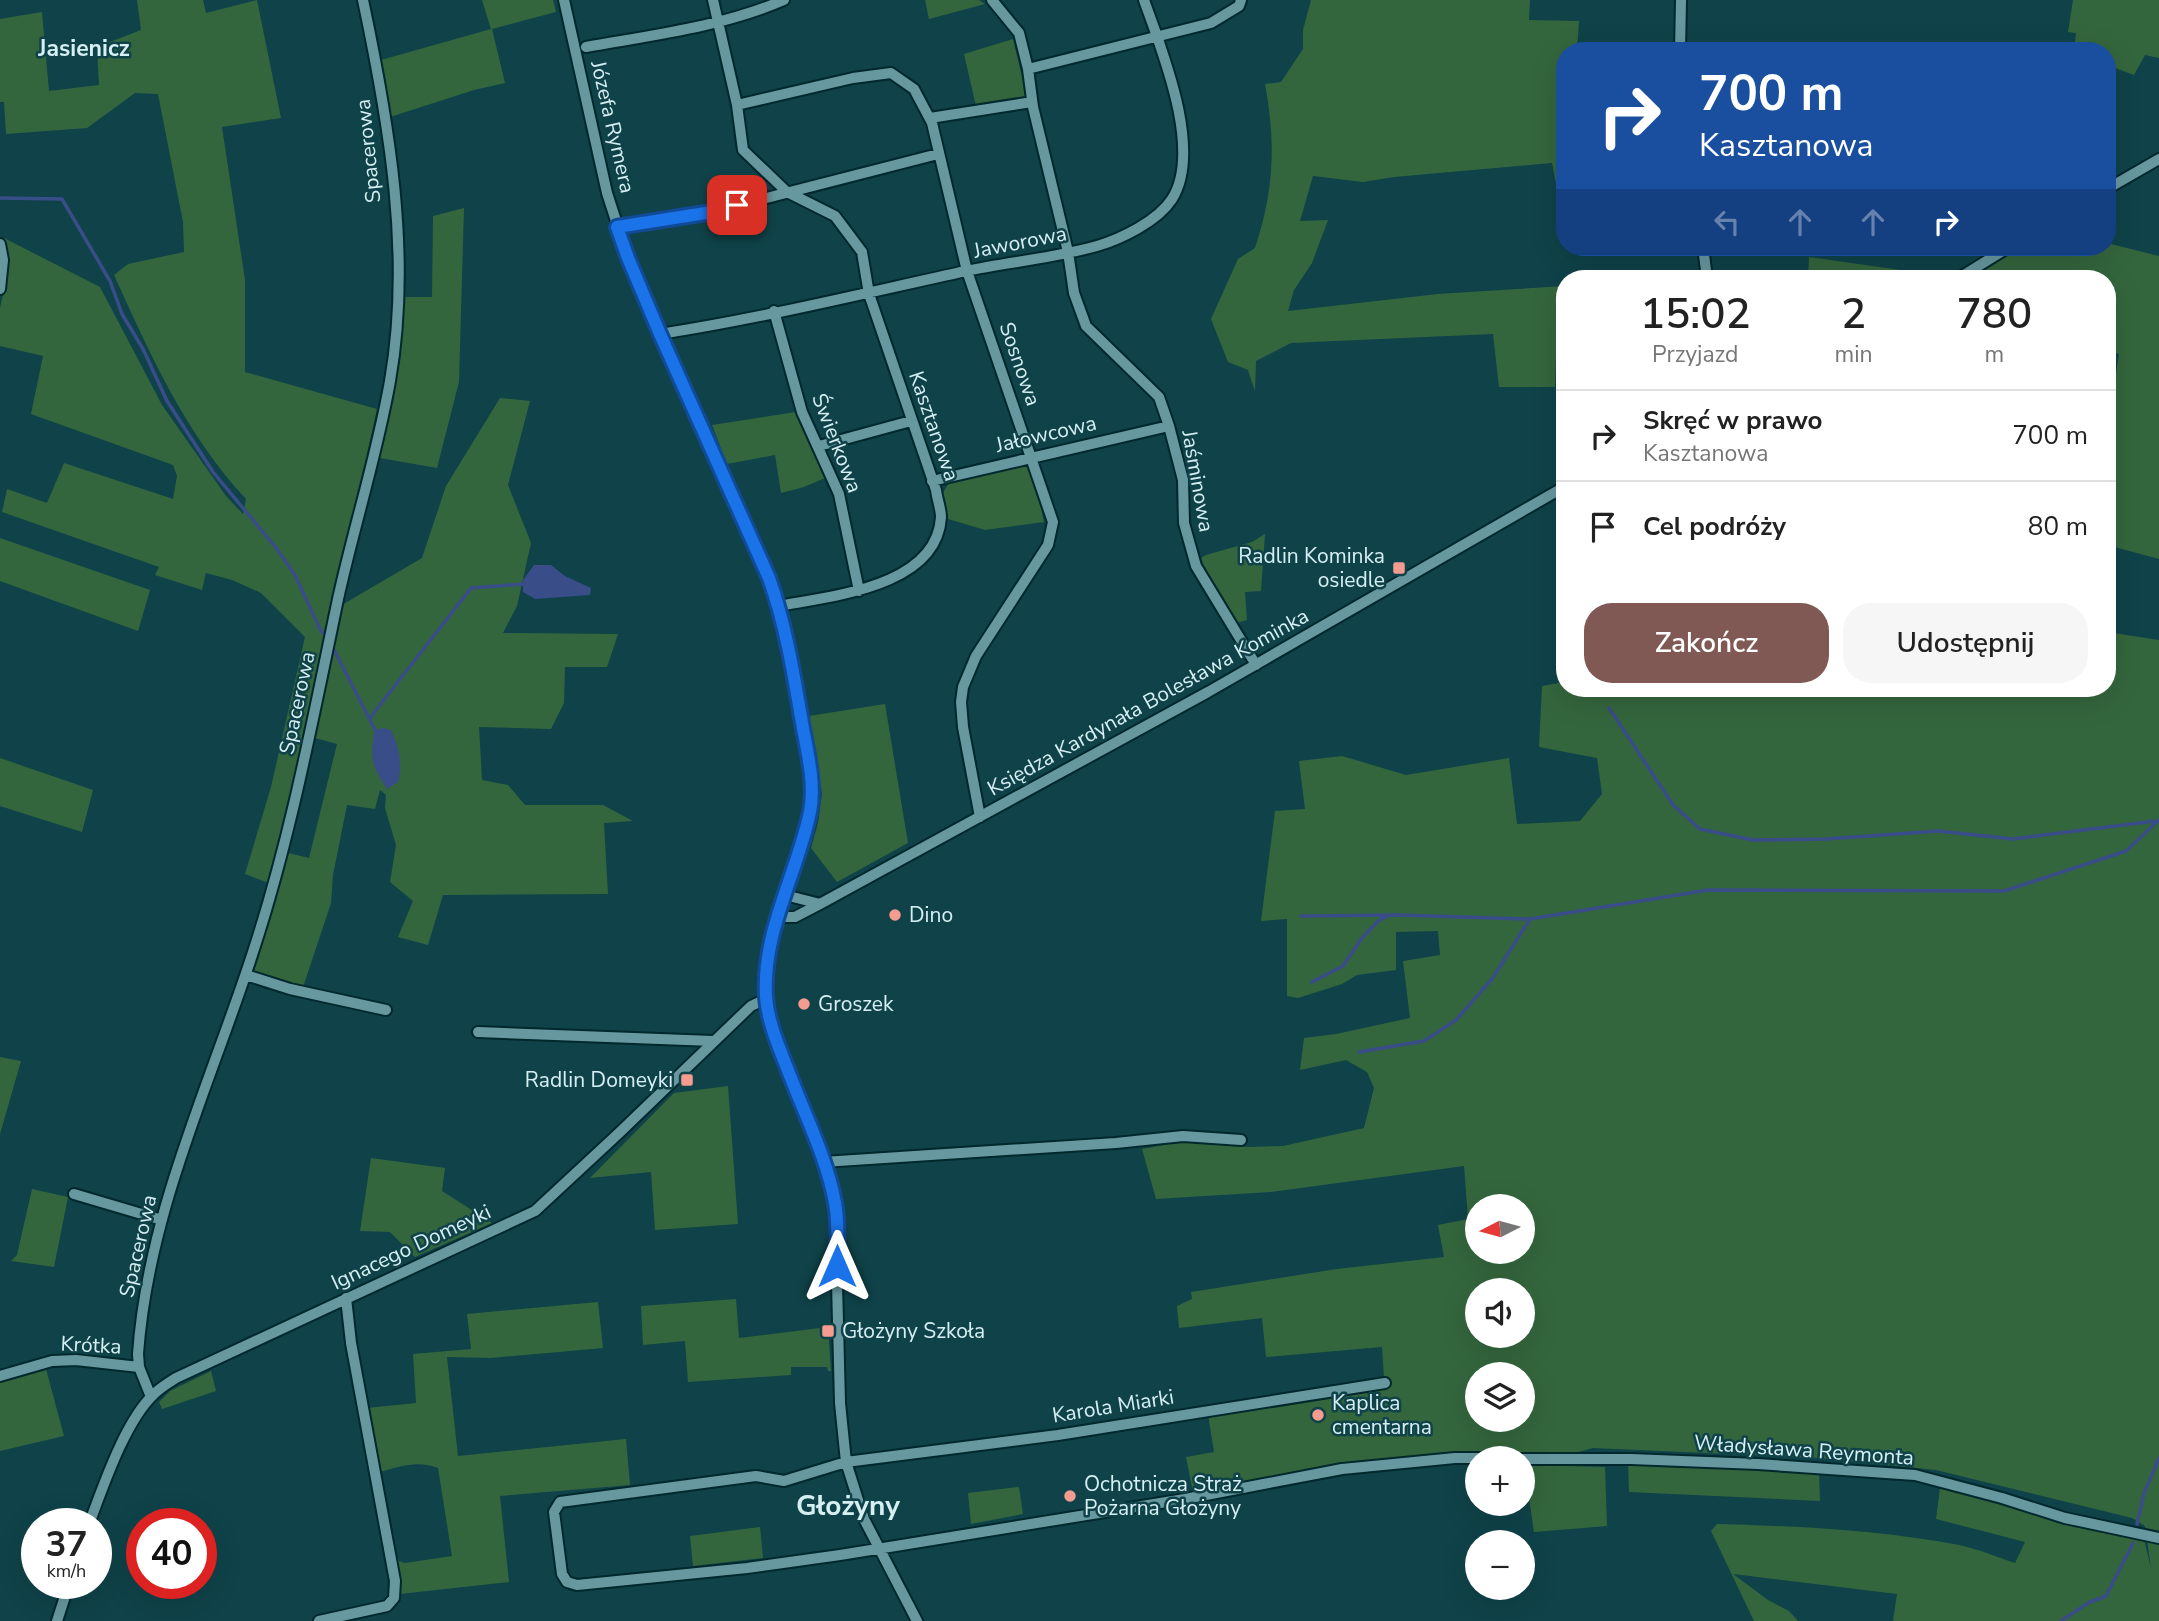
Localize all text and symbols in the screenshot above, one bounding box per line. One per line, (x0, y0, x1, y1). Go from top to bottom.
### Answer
district label: Jasienicz (37, 33, 130, 64)
street label: Józefa Rymera (584, 57, 642, 196)
text: 700 m (1699, 60, 1843, 127)
icon: right (1584, 70, 1675, 161)
street label: Spacerowa (349, 98, 387, 204)
text: Kasztanowa (1699, 124, 1873, 167)
pin (707, 175, 767, 235)
icon: arrive (718, 186, 756, 224)
icon: left (1708, 203, 1746, 241)
icon: ahead (1781, 203, 1819, 241)
icon: ahead (1854, 203, 1892, 241)
icon: right (1927, 203, 1965, 241)
street label: Jaworowa (970, 219, 1069, 265)
text: 15:02 (1640, 286, 1751, 343)
text: 2 (1841, 286, 1866, 343)
text: 780 (1956, 286, 2032, 343)
street label: Sosnowa (993, 318, 1047, 410)
text: Przyjazd (1652, 339, 1738, 370)
text: min (1835, 339, 1873, 370)
text: m (1984, 339, 2004, 370)
street label: Kasztanowa (902, 367, 966, 485)
street label: Świerkowa (805, 389, 869, 497)
text: Skręć w prawo (1643, 403, 1823, 438)
street label: Jałowcowa (992, 409, 1099, 459)
icon: right (1584, 417, 1622, 455)
text: 700 m (2012, 418, 2088, 453)
street label: Jaśminowa (1175, 427, 1221, 534)
text: Kasztanowa (1643, 438, 1768, 469)
icon: arrive (1584, 508, 1622, 546)
text: Cel podróży (1643, 509, 1786, 544)
text: 80 m (2028, 509, 2088, 544)
place label: Radlin Kominka osiedle (1238, 542, 1385, 594)
marker: Radlin Kominka osiedle (1391, 560, 1407, 576)
street label: Księdza Kardynała Bolesława Kominka (982, 602, 1314, 802)
button: Zakończ (1584, 603, 1829, 683)
button: Udostępnij (1843, 603, 2088, 683)
street label: Spacerowa (272, 649, 322, 757)
place label: Dino (909, 901, 953, 929)
marker: Dino (887, 907, 903, 923)
place label: Groszek (818, 990, 894, 1018)
marker: Groszek (796, 996, 812, 1012)
place label: Radlin Domeyki (525, 1066, 673, 1094)
marker: Radlin Domeyki (679, 1072, 695, 1088)
street label: Spacerowa (113, 1192, 163, 1300)
north arrow (1465, 1194, 1535, 1264)
map controls (1465, 1194, 1535, 1600)
street label: Ignacego Domeyki (327, 1198, 495, 1296)
position arrow (800, 1229, 874, 1303)
button: sound (1465, 1278, 1535, 1348)
place label: Głożyny Szkoła (842, 1317, 985, 1345)
marker: Głożyny Szkoła (820, 1323, 836, 1339)
street label: Krótka (60, 1329, 122, 1361)
button: layers (1465, 1362, 1535, 1432)
street label: Karola Miarki (1050, 1383, 1176, 1429)
place label: Kaplica cmentarna (1332, 1389, 1432, 1441)
marker: Kaplica cmentarna (1310, 1407, 1326, 1423)
street label: Władysława Reymonta (1693, 1428, 1915, 1472)
button: + (1465, 1446, 1535, 1516)
place label: Ochotnicza Straż Pożarna Głożyny (1084, 1470, 1242, 1522)
district label: Głożyny (796, 1487, 900, 1525)
marker: Ochotnicza Straż Pożarna Głożyny (1062, 1488, 1078, 1504)
speed limit sign: 40 (126, 1508, 217, 1599)
text: 37 (45, 1521, 88, 1568)
button: − (1465, 1530, 1535, 1600)
text: km/h (47, 1559, 86, 1583)

